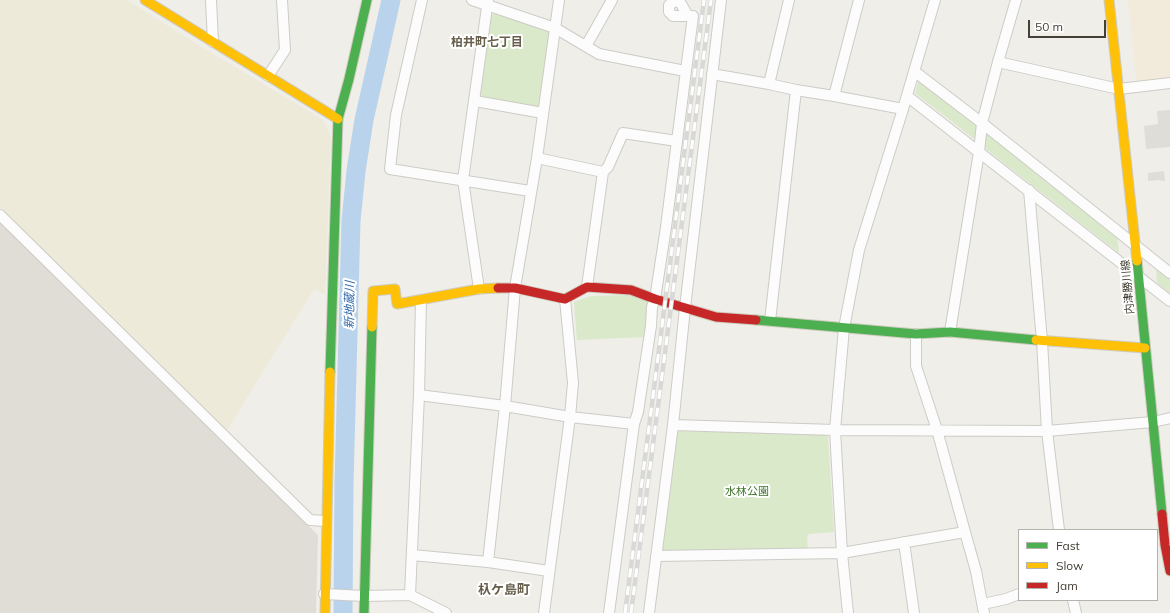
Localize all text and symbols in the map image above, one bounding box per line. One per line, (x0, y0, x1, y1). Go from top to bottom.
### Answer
scale bar (1030, 12, 1108, 38)
text: 50 m (1035, 19, 1063, 34)
district label: 柏井町七丁目 (451, 35, 523, 49)
street label: 内津勝川線 (1119, 259, 1137, 315)
water label: 新地蔵川 (342, 281, 358, 329)
park label: 水林公園 (725, 485, 769, 499)
legend (1018, 529, 1158, 601)
text: Fast (1056, 538, 1080, 553)
text: Slow (1056, 558, 1084, 573)
text: Jam (1056, 578, 1078, 593)
district label: 杁ケ島町 (478, 582, 530, 598)

